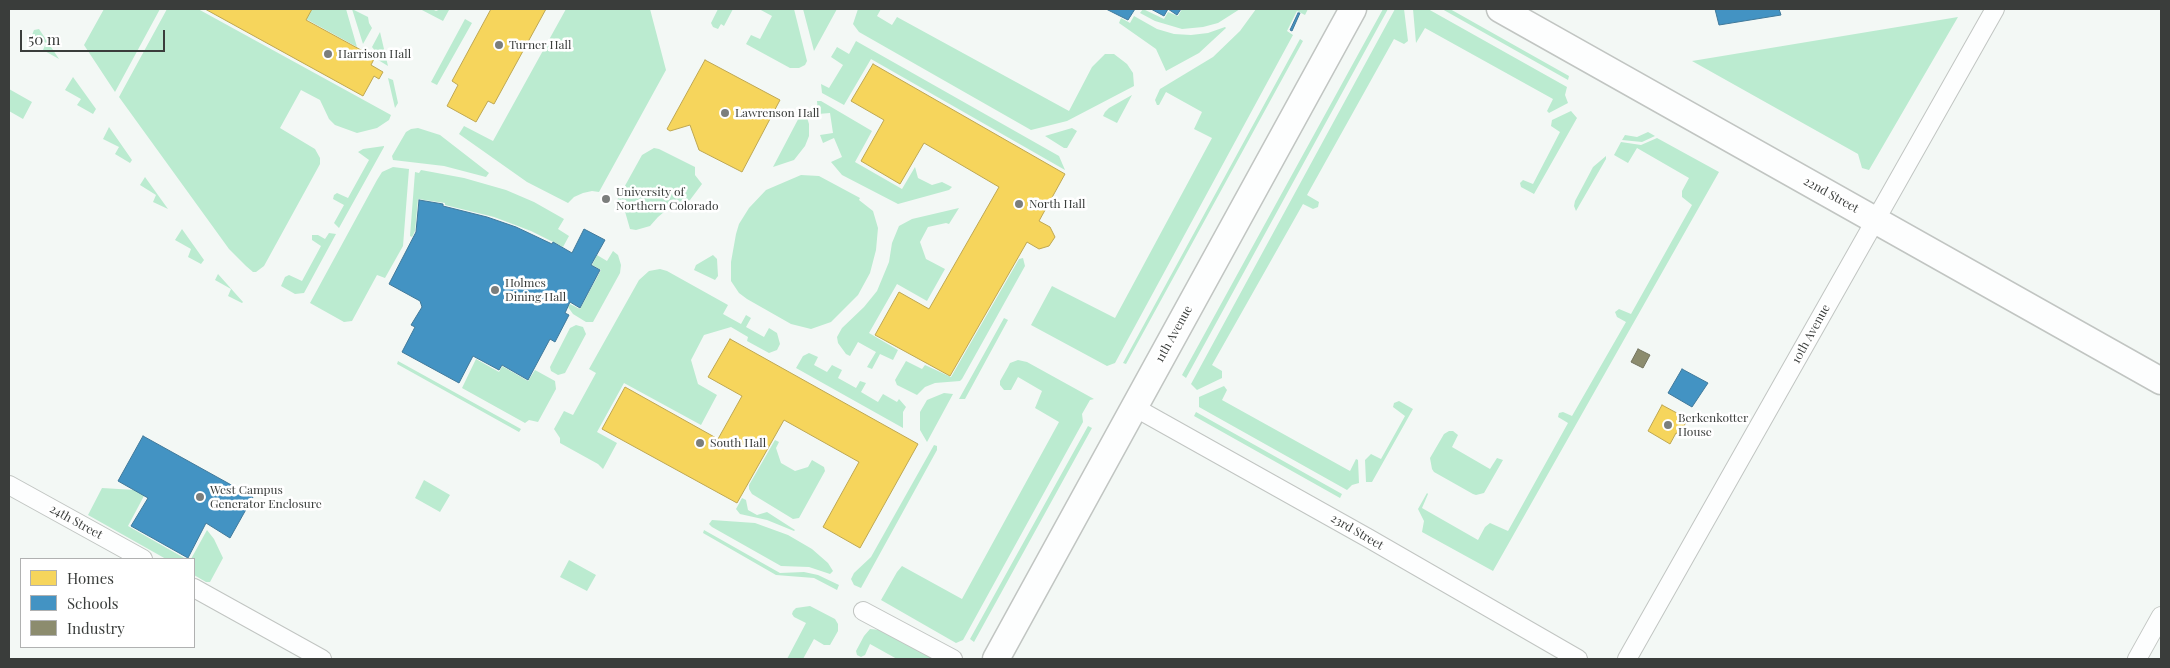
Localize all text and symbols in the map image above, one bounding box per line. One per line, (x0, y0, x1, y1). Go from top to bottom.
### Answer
scale bar (22, 20, 168, 52)
text: 50 m (28, 29, 60, 49)
place label: Turner Hall (509, 38, 571, 52)
marker: Turner Hall (493, 39, 505, 51)
place label: Harrison Hall (338, 47, 411, 61)
marker: Harrison Hall (322, 48, 334, 60)
place label: Lawrenson Hall (735, 106, 820, 120)
marker: Lawrenson Hall (719, 107, 731, 119)
street label: 22nd Street (1801, 174, 1861, 216)
place label: University of Northern Colorado (616, 185, 719, 213)
marker: University of Northern Colorado (600, 193, 612, 205)
place label: North Hall (1029, 197, 1085, 211)
marker: North Hall (1013, 198, 1025, 210)
place label: Holmes Dining Hall (505, 276, 566, 304)
marker: Holmes Dining Hall (489, 284, 501, 296)
street label: 10th Avenue (1789, 302, 1833, 366)
street label: 11th Avenue (1152, 303, 1196, 365)
place label: Berkenkotter House (1678, 411, 1748, 439)
marker: Berkenkotter House (1662, 419, 1674, 431)
place label: South Hall (710, 436, 766, 450)
marker: South Hall (694, 437, 706, 449)
place label: West Campus Generator Enclosure (210, 483, 322, 511)
marker: West Campus Generator Enclosure (194, 491, 206, 503)
street label: 24th Street (47, 502, 105, 542)
street label: 23rd Street (1328, 511, 1386, 553)
legend (20, 558, 195, 648)
text: Homes (67, 568, 114, 588)
text: Schools (67, 593, 119, 613)
text: Industry (67, 618, 125, 638)

